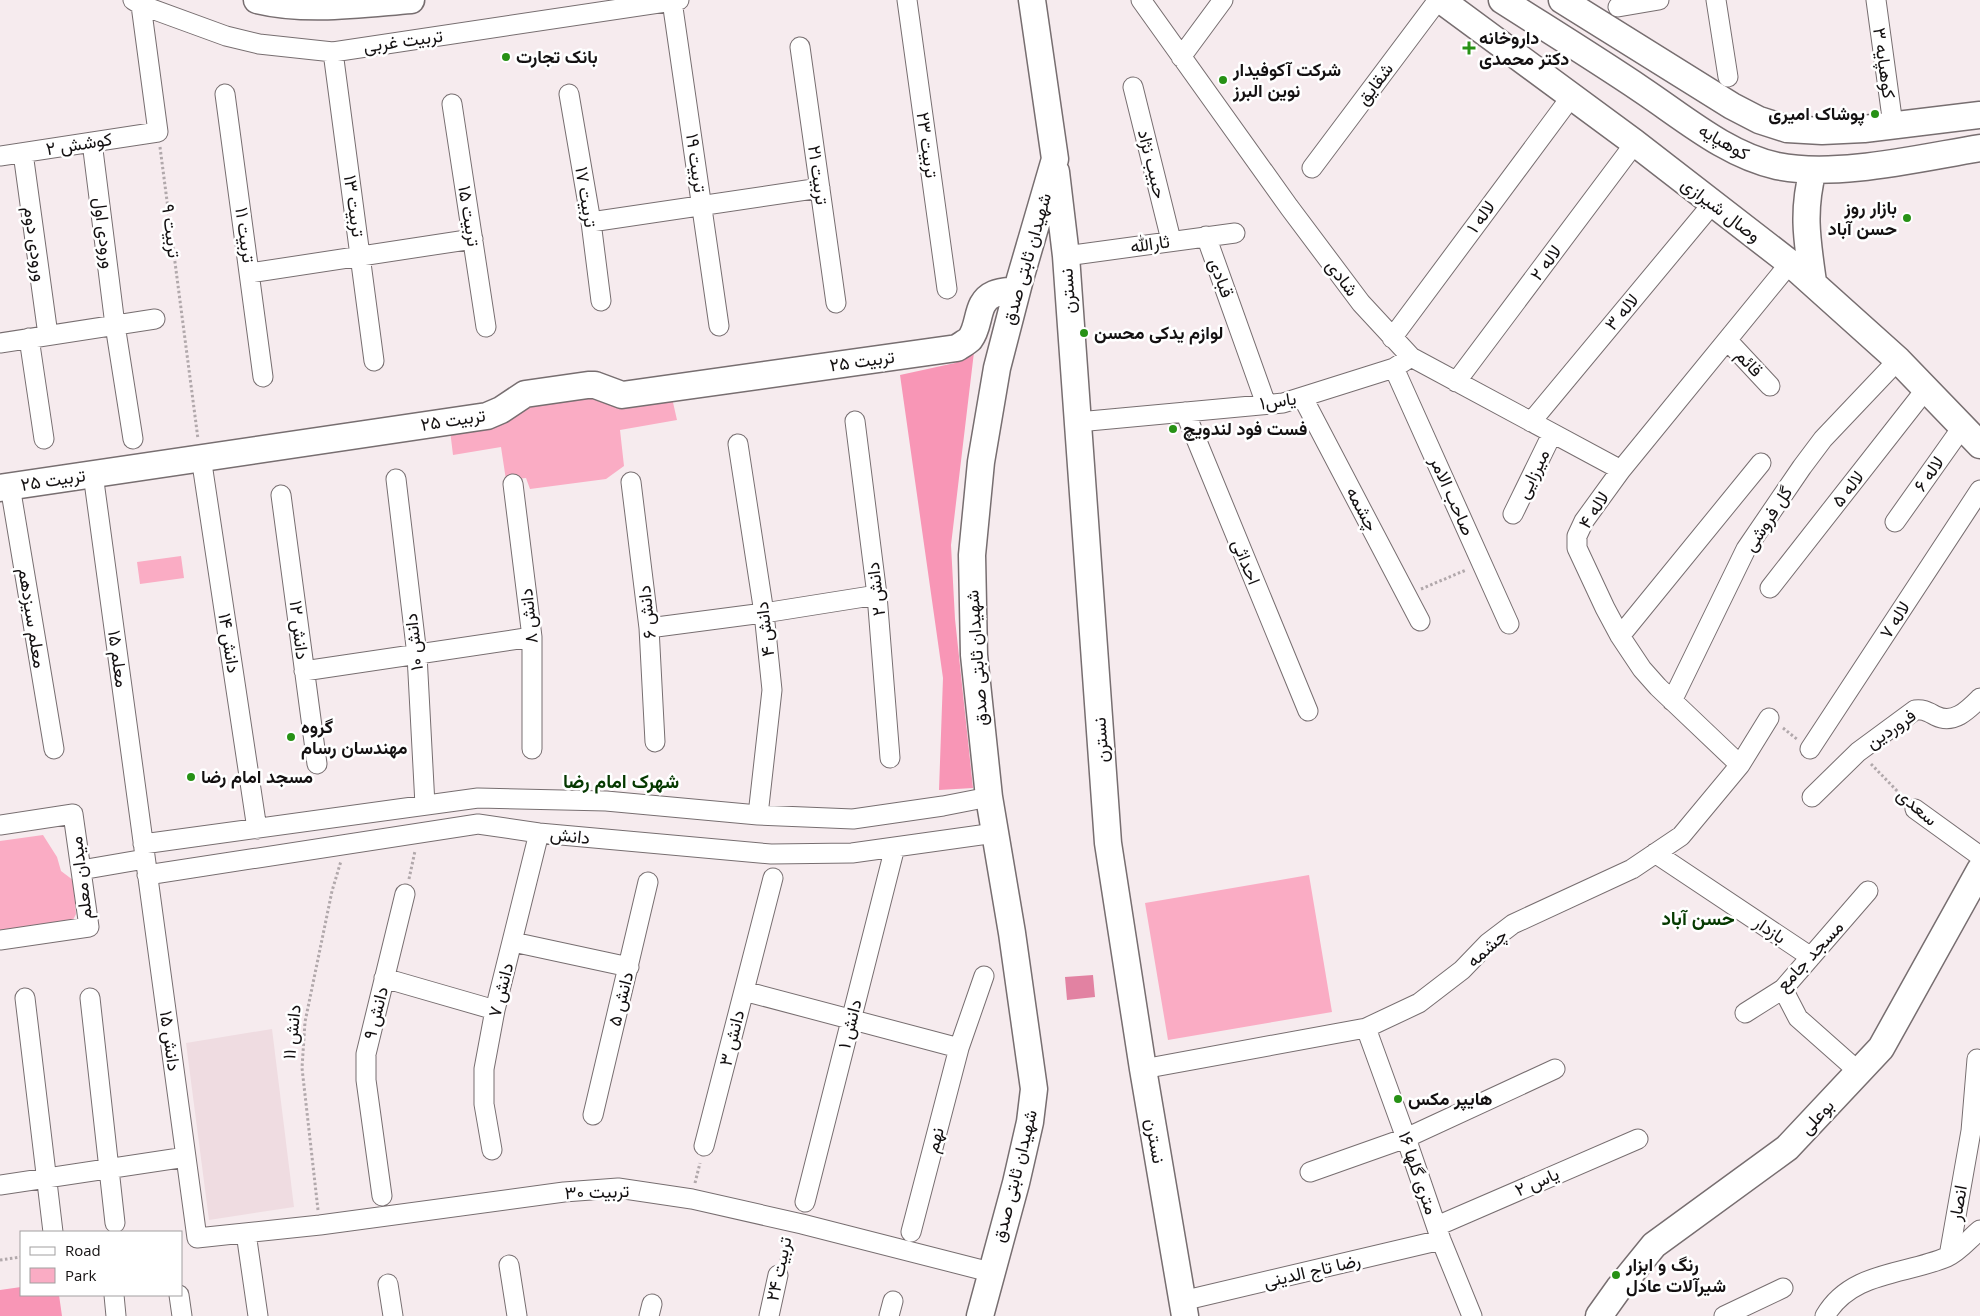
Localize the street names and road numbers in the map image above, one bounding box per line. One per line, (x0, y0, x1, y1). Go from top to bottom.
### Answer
street label: تربیت غربی (362, 23, 444, 57)
street label: کوهپایه ۳ (1867, 26, 1902, 100)
street label: شقایق (1350, 57, 1398, 110)
street label: تربیت ۲۳ (911, 110, 945, 179)
street label: کوهپایه (1694, 117, 1754, 166)
street label: کوشش ۲ (44, 126, 114, 160)
street label: حبیب نژاد (1133, 127, 1173, 201)
street label: تربیت ۱۹ (681, 132, 713, 194)
street label: تربیت ۲۱ (803, 144, 835, 206)
street label: تربیت ۱۷ (570, 165, 604, 229)
street label: وصال شیرازی (1677, 171, 1766, 247)
street label: تربیت ۱۳ (339, 173, 371, 238)
street label: تربیت ۱۵ (453, 184, 487, 248)
street label: شهیدان ثابتی صدق (996, 190, 1056, 327)
street label: لاله ۱ (1460, 195, 1500, 237)
street label: ورودی اول (89, 196, 121, 270)
street label: تربیت ۹ (157, 203, 187, 259)
street label: ورودی دوم (18, 205, 53, 283)
street label: تربیت ۱۱ (230, 206, 262, 264)
street label: ثارالله (1129, 228, 1171, 258)
street label: لاله ۲ (1524, 240, 1566, 285)
street label: شادی (1321, 254, 1364, 301)
street label: قبادی (1204, 255, 1240, 301)
street label: نسترن (1053, 268, 1081, 315)
street label: لاله ۳ (1599, 288, 1644, 335)
street label: قائم (1730, 343, 1769, 382)
street label: تربیت ۲۵ (828, 344, 896, 376)
street label: یاس۱ (1258, 385, 1298, 415)
street label: تربیت ۲۵ (419, 402, 487, 436)
street label: میرزایی (1510, 445, 1554, 502)
street label: صاحب الامر (1424, 451, 1481, 539)
street label: لاله ۶ (1907, 451, 1949, 496)
street label: تربیت ۲۵ (19, 462, 87, 496)
street label: لاله ۵ (1825, 465, 1869, 512)
street label: گل فروشی (1737, 481, 1797, 556)
street label: چشمه (1340, 482, 1384, 535)
street label: لاله ۴ (1572, 486, 1614, 533)
street label: احداثی (1227, 535, 1267, 588)
street label: دانش ۲ (860, 561, 890, 618)
street label: معلم سیزدهم (12, 566, 53, 670)
street label: دانش ۶ (631, 584, 661, 640)
street label: دانش ۸ (513, 587, 543, 645)
street label: شهیدان ثابتی صدق (959, 589, 993, 727)
street label: لاله ۷ (1873, 596, 1915, 643)
street label: دانش ۱۲ (284, 599, 316, 661)
street label: دانش ۴ (749, 600, 779, 658)
street label: دانش ۱۴ (213, 611, 247, 675)
street label: دانش ۱۰ (398, 612, 428, 672)
street label: معلم ۱۵ (102, 629, 135, 689)
street label: فروردین (1861, 703, 1920, 754)
street label: نسترن (1086, 717, 1114, 764)
street label: سعدی (1892, 782, 1943, 831)
street label: دانش (549, 821, 591, 849)
street label: میدان معلم (63, 835, 98, 921)
street label: بازدار (1749, 909, 1791, 949)
street label: مسجد جامع (1770, 915, 1849, 997)
street label: چشمه (1461, 923, 1512, 973)
street label: دانش ۷ (482, 960, 518, 1020)
street label: دانش ۵ (602, 969, 638, 1029)
street label: دانش ۹ (357, 984, 393, 1042)
street label: دانش ۱ (831, 997, 867, 1051)
street label: دانش ۱۱ (276, 1003, 306, 1061)
street label: دانش ۳ (713, 1007, 750, 1068)
street label: دانش ۱۵ (155, 1009, 187, 1073)
street label: بوعلی (1794, 1093, 1839, 1139)
street label: شهیدان ثابتی صدق (986, 1107, 1042, 1245)
street label: نسترن (1140, 1116, 1172, 1165)
street label: نهم (919, 1124, 950, 1155)
street label: ۱۶ متری گلها (1394, 1128, 1444, 1217)
street label: یاس ۲ (1511, 1161, 1562, 1201)
street label: تربیت ۳۰ (564, 1178, 630, 1204)
street label: انصار (1942, 1183, 1972, 1223)
street label: تربیت ۲۴ (760, 1235, 797, 1303)
street label: رضا تاج الدینی (1261, 1247, 1363, 1294)

